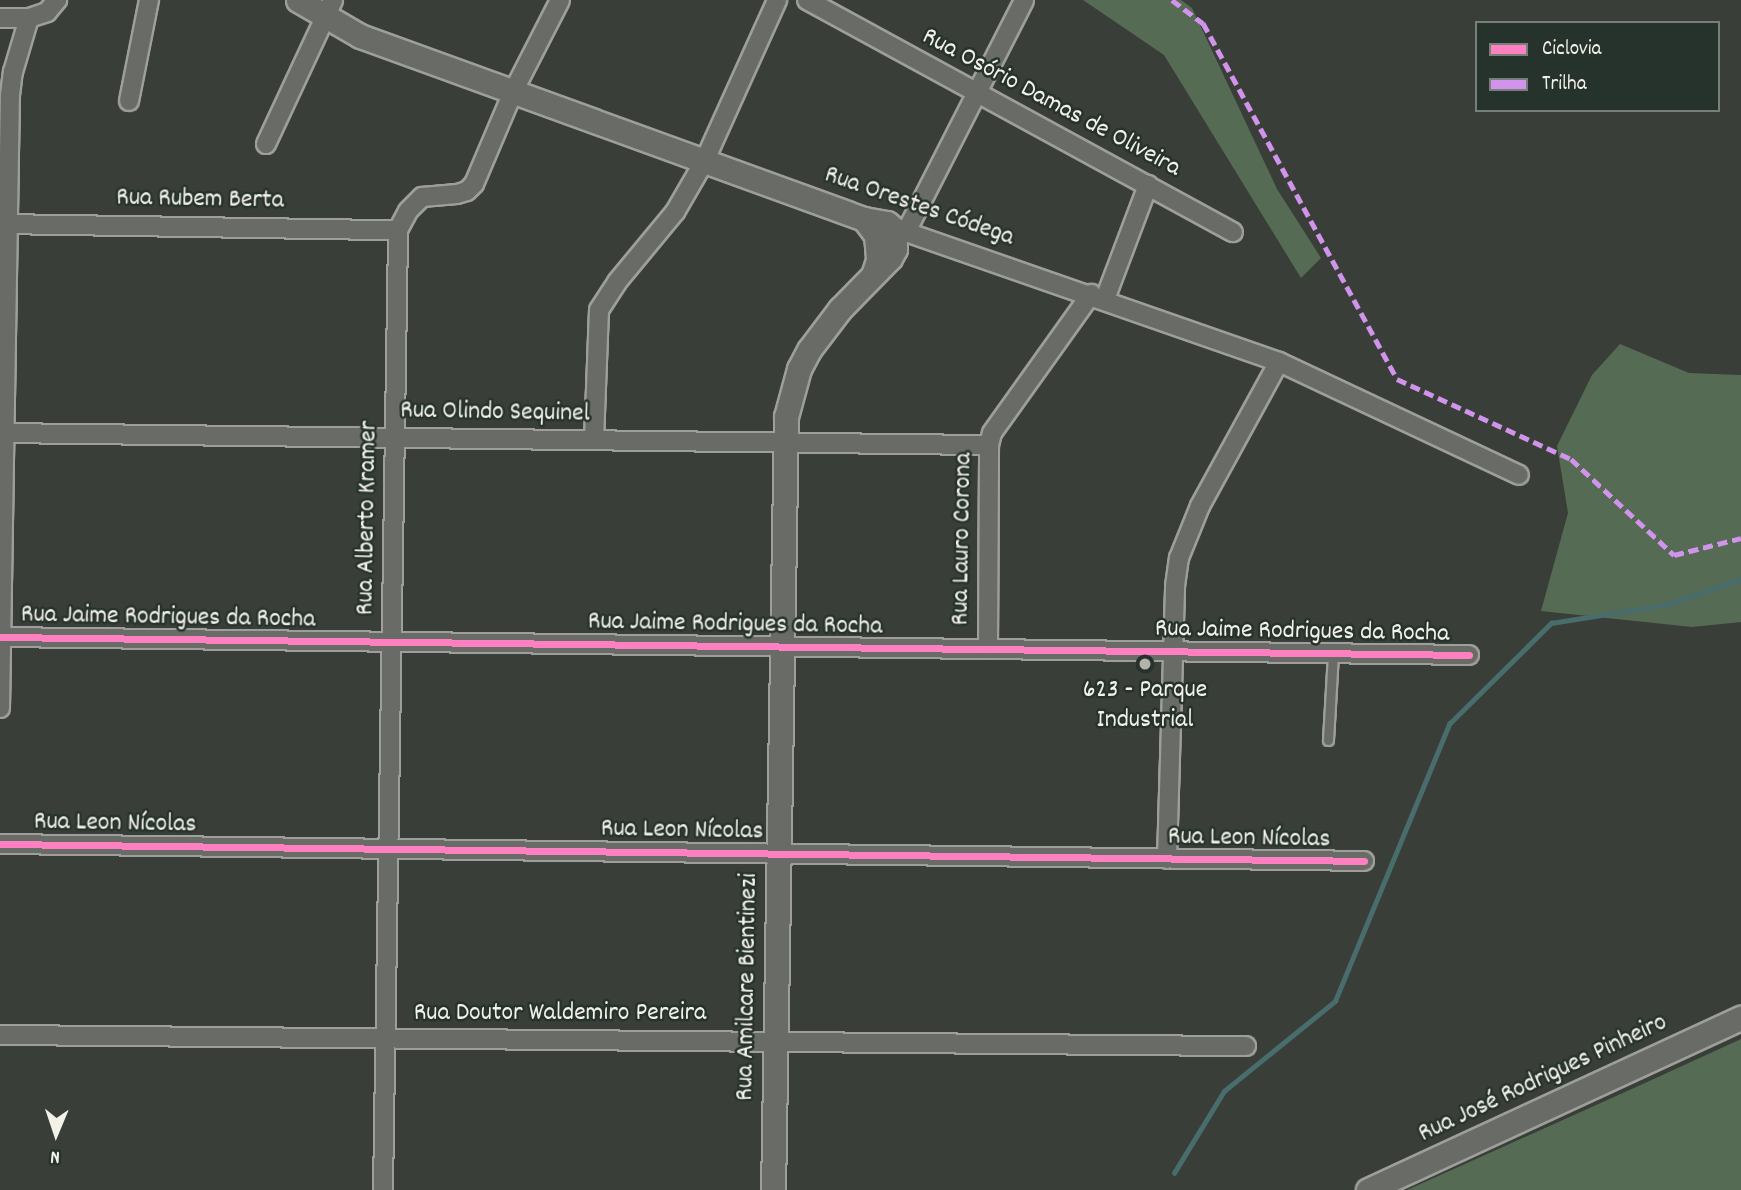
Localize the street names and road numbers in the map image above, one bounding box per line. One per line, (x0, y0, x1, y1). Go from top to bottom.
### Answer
street label: Rua Osório Damas de Oliveira (916, 22, 1186, 184)
street label: Rua Orestes Códega (820, 160, 1018, 254)
street label: Rua Rubem Berta (116, 183, 284, 217)
street label: Rua Olindo Sequinel (400, 396, 590, 430)
street label: Rua Alberto Kramer (351, 420, 385, 616)
street label: Rua Lauro Corona (946, 452, 980, 626)
street label: Rua Jaime Rodrigues da Rocha (20, 600, 316, 636)
street label: Rua Jaime Rodrigues da Rocha (587, 607, 883, 643)
street label: Rua Jaime Rodrigues da Rocha (1154, 614, 1450, 650)
street label: Rua Leon Nícolas (33, 807, 197, 841)
street label: Rua Leon Nícolas (600, 814, 764, 848)
street label: Rua Leon Nícolas (1167, 822, 1331, 856)
street label: Rua Amilcare Bientinezi (730, 873, 766, 1101)
street label: Rua Doutor Waldemiro Pereira (414, 998, 706, 1030)
street label: Rua José Rodrigues Pinheiro (1414, 1008, 1672, 1150)

